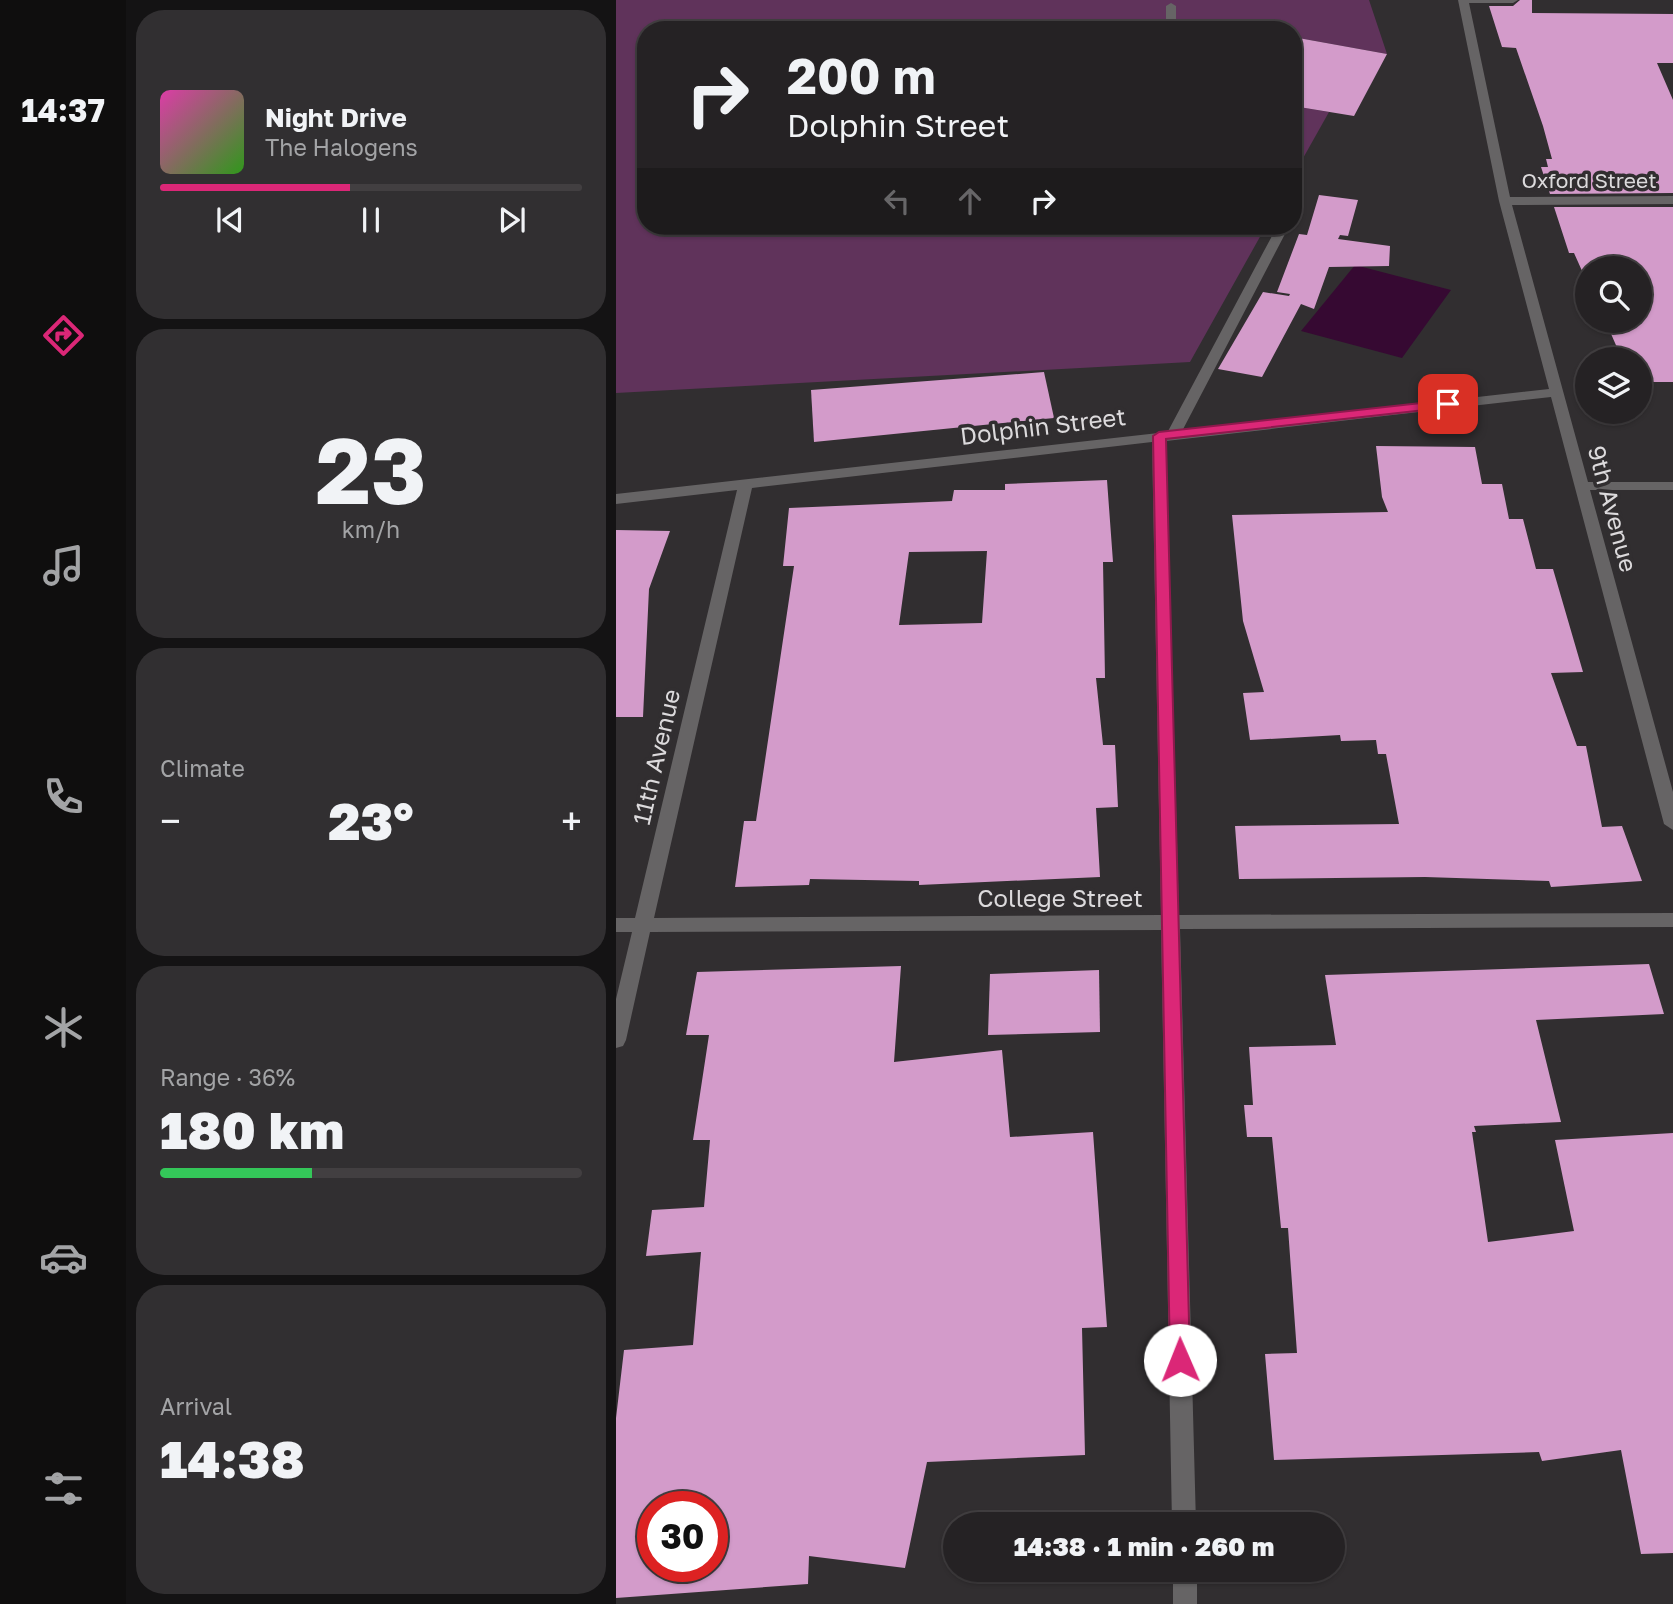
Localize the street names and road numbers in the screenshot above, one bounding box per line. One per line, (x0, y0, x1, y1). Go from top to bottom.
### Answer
street label: Oxford Street (1521, 167, 1657, 193)
street label: Dolphin Street (958, 401, 1127, 450)
street label: 9th Avenue (1583, 442, 1644, 575)
street label: 11th Avenue (626, 686, 685, 827)
street label: College Street (977, 883, 1143, 912)

